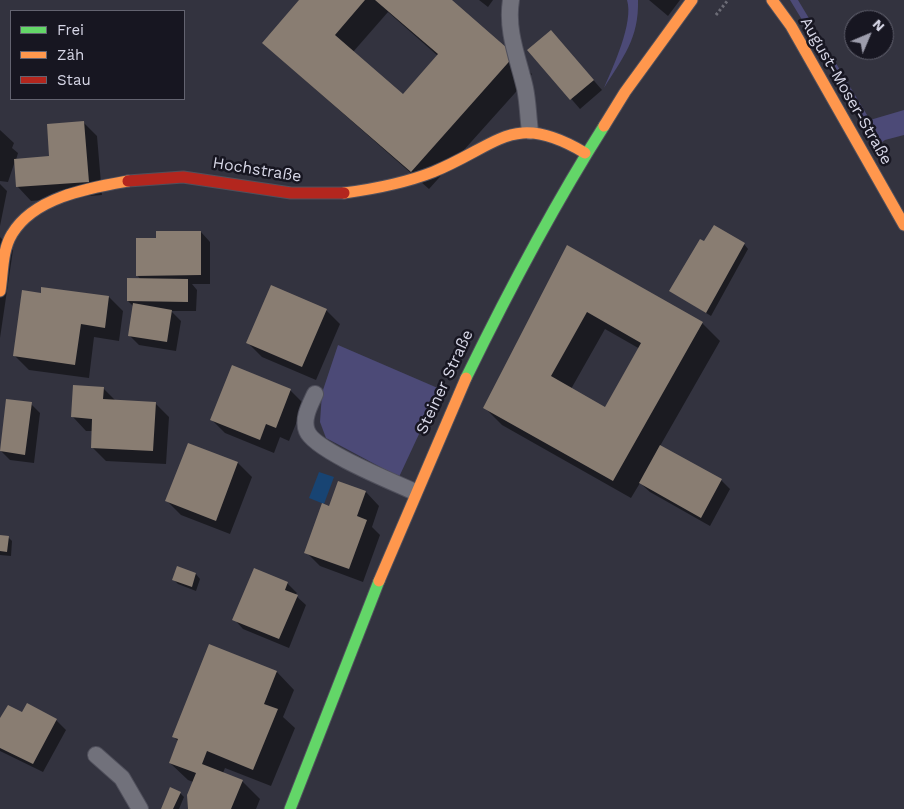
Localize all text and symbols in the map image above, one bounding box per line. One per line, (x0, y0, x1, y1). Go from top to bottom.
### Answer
legend (10, 10, 185, 100)
north arrow (844, 10, 894, 60)
street label: August-Moser-Straße (796, 14, 896, 168)
text: N (870, 16, 888, 34)
text: Frei (57, 21, 84, 39)
text: Zäh (57, 46, 84, 64)
text: Stau (57, 71, 91, 89)
street label: Hochstraße (211, 154, 303, 186)
street label: Steiner Straße (412, 327, 478, 437)

